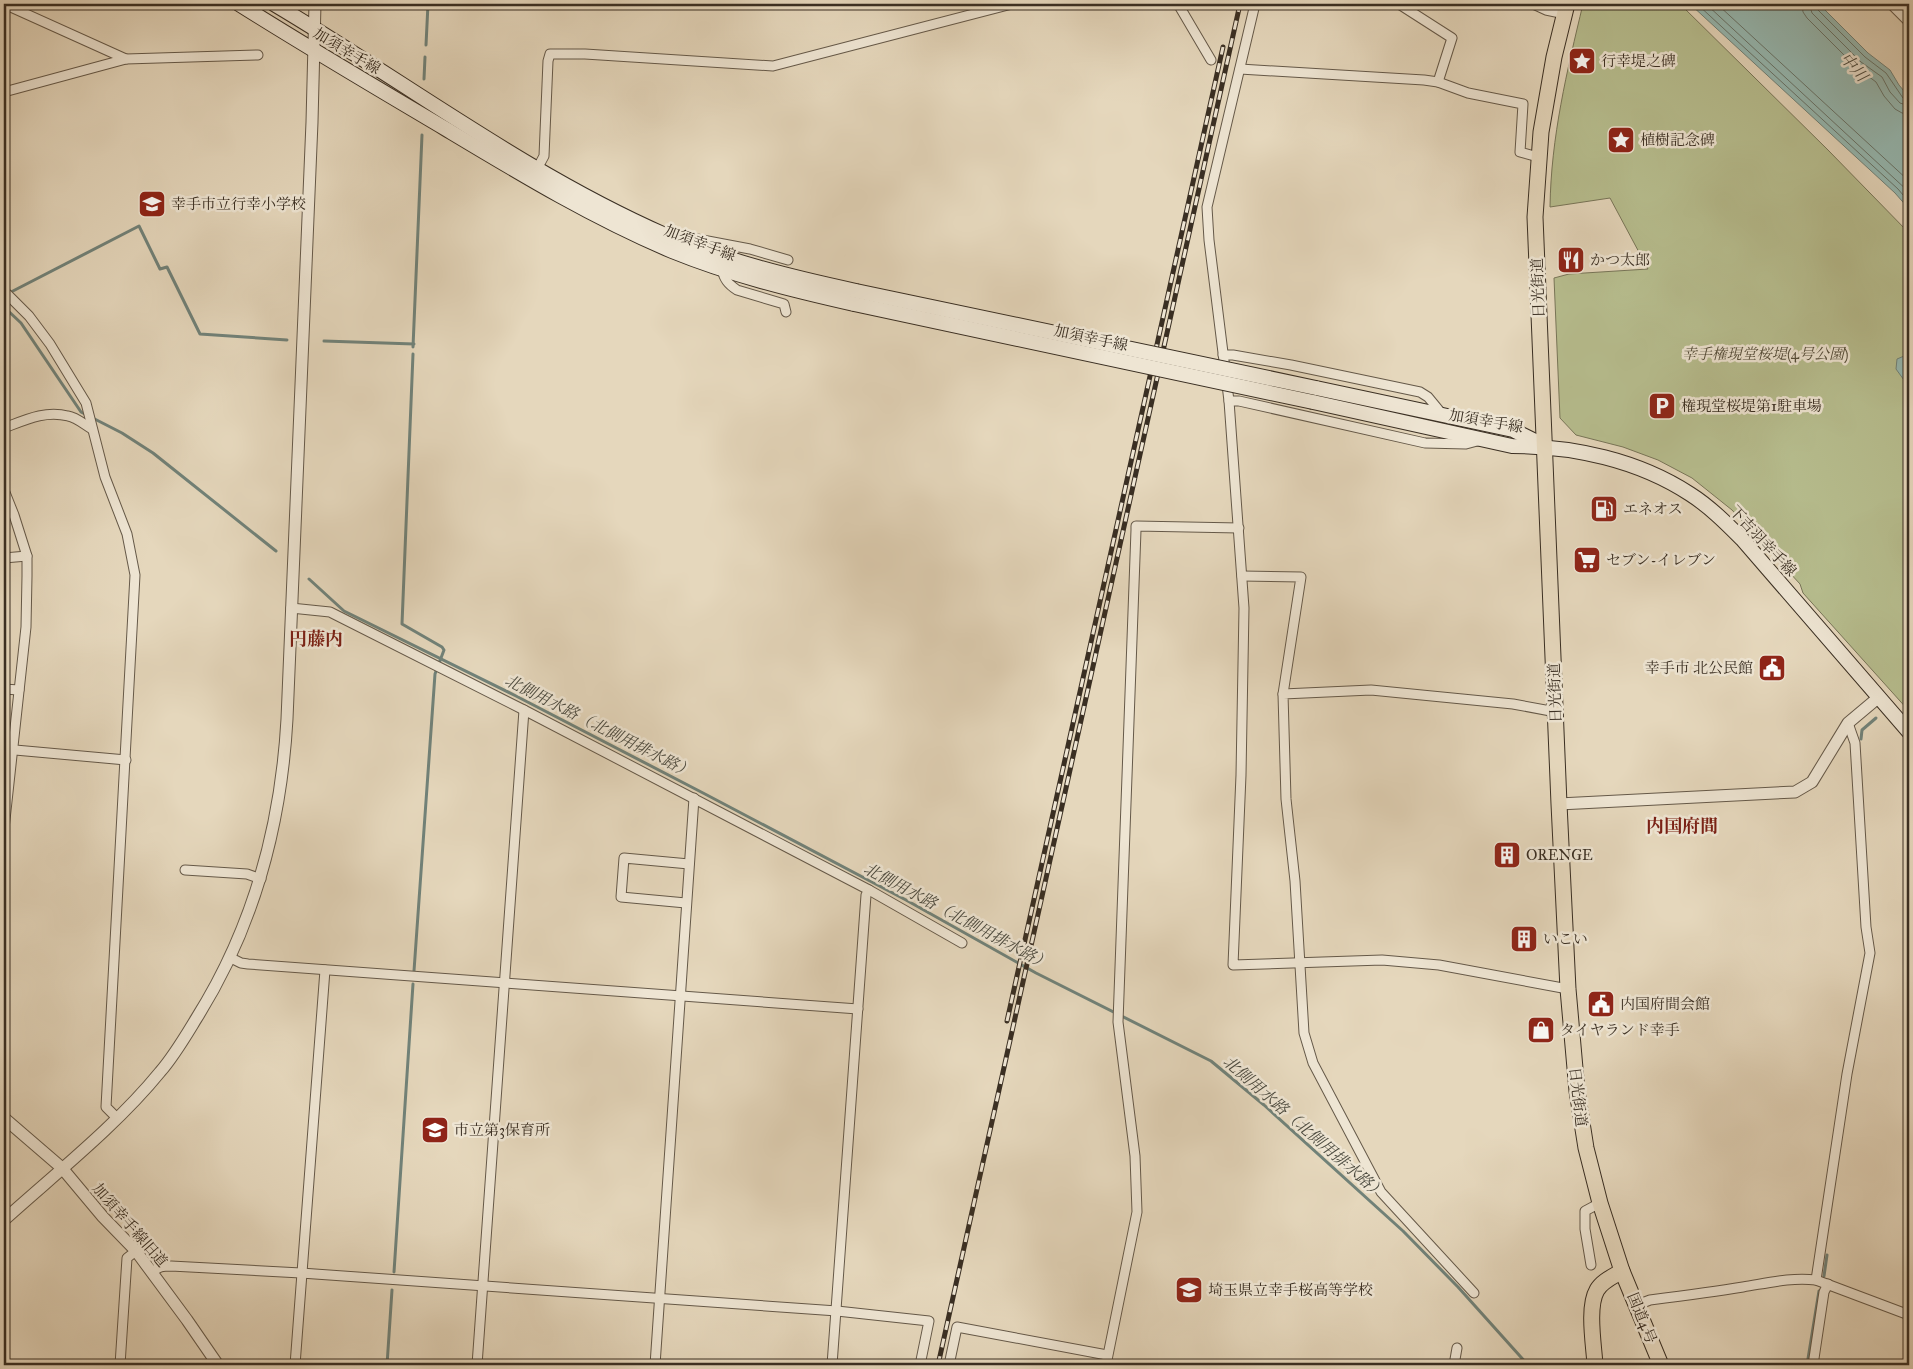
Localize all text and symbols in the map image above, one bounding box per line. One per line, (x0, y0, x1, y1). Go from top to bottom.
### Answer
street label: 加須幸手線 (310, 24, 384, 78)
place icon: 行幸堤之碑 (1567, 46, 1597, 76)
water label: 中川 (1836, 49, 1873, 87)
place label: 行幸堤之碑 (1601, 52, 1676, 70)
place icon: 植樹記念碑 (1606, 125, 1636, 155)
place label: 植樹記念碑 (1640, 131, 1715, 149)
school or university icon: 幸手市立行幸小学校 (137, 189, 167, 219)
place label: 幸手市立行幸小学校 (171, 195, 306, 213)
street label: 加須幸手線 (662, 221, 738, 265)
restaurant icon: かつ太郎 (1556, 245, 1586, 275)
place label: かつ太郎 (1590, 251, 1650, 269)
street label: 日光街道 (1528, 258, 1548, 318)
street label: 加須幸手線 (1052, 321, 1130, 355)
park label: 幸手権現堂桜堤(4号公園) (1682, 345, 1848, 364)
parking icon: 権現堂桜堤第1駐車場 (1647, 391, 1677, 421)
place label: 権現堂桜堤第1駐車場 (1681, 397, 1822, 415)
street label: 加須幸手線 (1447, 406, 1525, 436)
fuel station icon: エネオス (1589, 494, 1619, 524)
place label: エネオス (1623, 500, 1683, 518)
street label: 下吉羽幸手線 (1726, 502, 1800, 580)
supermarket icon: セブン-イレブン (1572, 545, 1602, 575)
place label: セブン-イレブン (1606, 551, 1716, 569)
district label: 円藤内 (289, 628, 343, 650)
public building icon: 幸手市 北公民館 (1757, 653, 1787, 683)
place label: 幸手市 北公民館 (1645, 659, 1753, 677)
street label: 日光街道 (1545, 663, 1565, 723)
water label: 北側用水路（北側用排水路） (502, 670, 696, 782)
district label: 内国府間 (1646, 815, 1718, 837)
building icon: ORENGE (1492, 840, 1522, 870)
place label: ORENGE (1526, 846, 1593, 864)
water label: 北側用水路（北側用排水路） (861, 859, 1053, 973)
building icon: いこい (1509, 924, 1539, 954)
place label: いこい (1543, 930, 1588, 948)
public building icon: 内国府間会館 (1586, 989, 1616, 1019)
place label: 内国府間会館 (1620, 995, 1710, 1013)
shop icon: タイヤランド幸手 (1526, 1015, 1556, 1045)
place label: タイヤランド幸手 (1560, 1021, 1680, 1039)
water label: 北側用水路（北側用排水路） (1219, 1052, 1389, 1202)
street label: 日光街道 (1565, 1066, 1591, 1128)
school or university icon: 市立第3保育所 (420, 1115, 450, 1145)
place label: 市立第3保育所 (454, 1121, 550, 1139)
street label: 加須幸手線旧道 (89, 1179, 171, 1271)
school or university icon: 埼玉県立幸手桜高等学校 (1174, 1275, 1204, 1305)
place label: 埼玉県立幸手桜高等学校 (1208, 1281, 1373, 1299)
street label: 国道4号 (1624, 1290, 1660, 1346)

